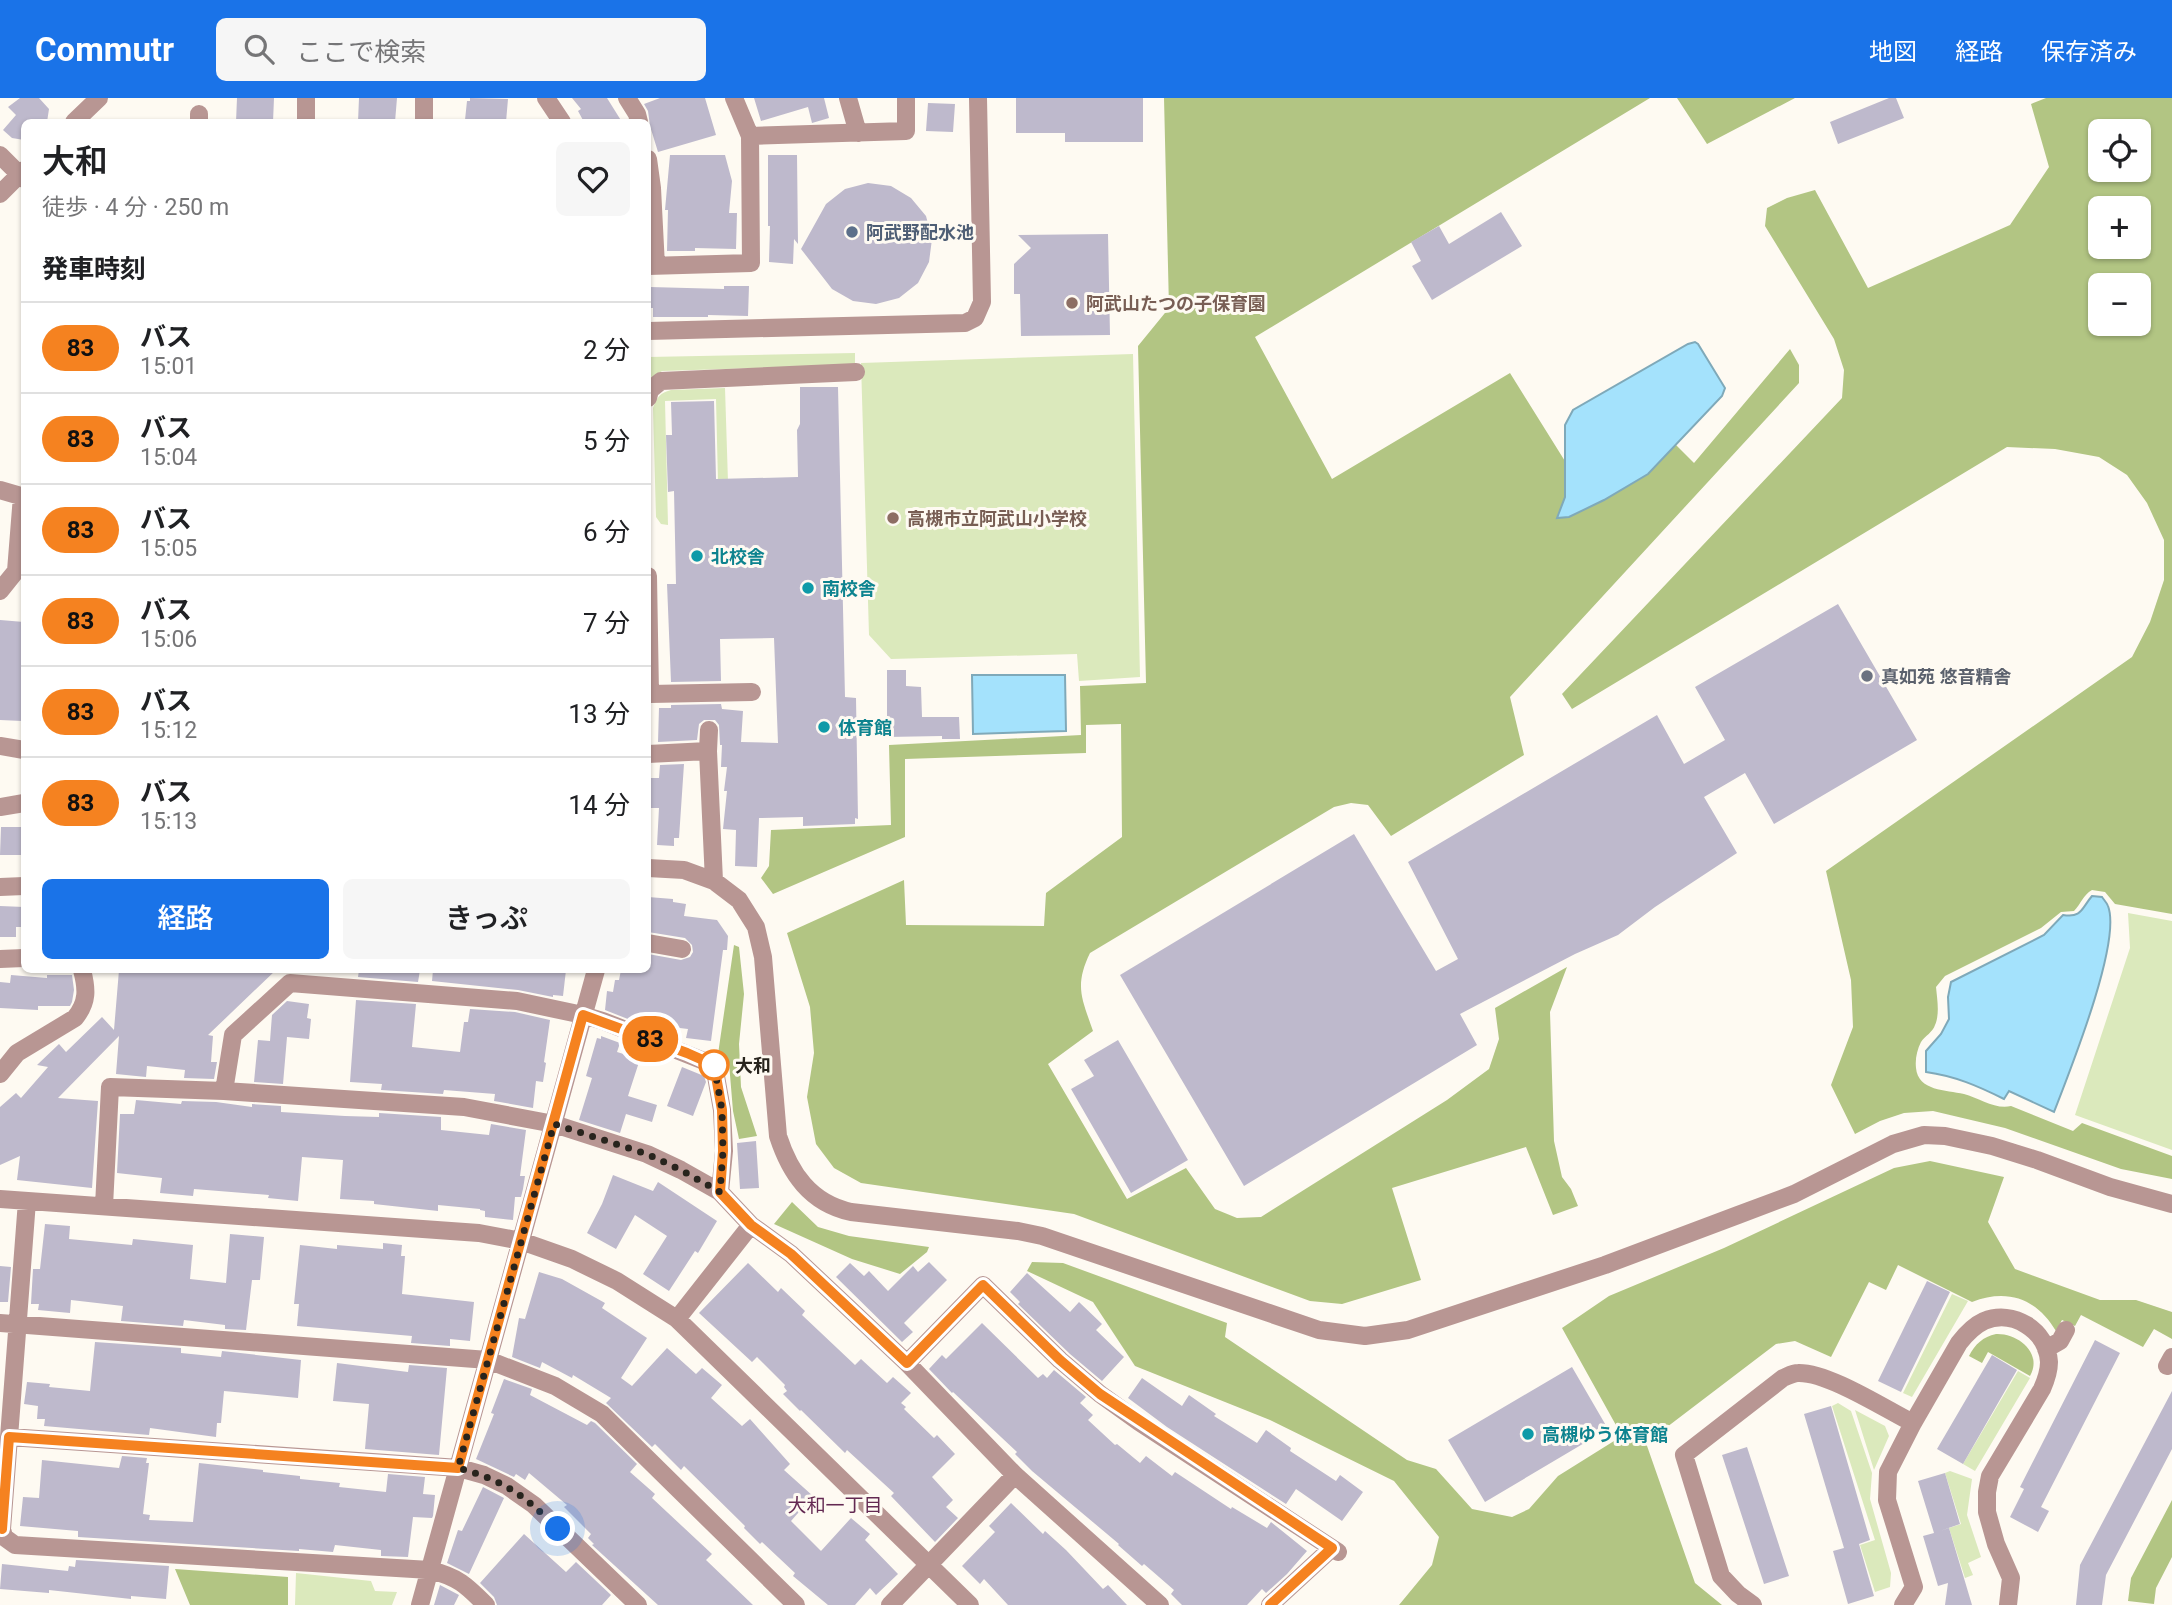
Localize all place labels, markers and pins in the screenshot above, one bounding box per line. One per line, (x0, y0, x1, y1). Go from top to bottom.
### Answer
place label: 阿武野配水池 (866, 222, 974, 243)
marker: 阿武野配水池 (844, 224, 860, 240)
place label: 阿武山たつの子保育園 (1086, 293, 1266, 314)
marker: 阿武山たつの子保育園 (1064, 295, 1080, 311)
place label: 高槻市立阿武山小学校 (907, 508, 1087, 529)
marker: 高槻市立阿武山小学校 (885, 510, 901, 526)
place label: 北校舎 (711, 546, 765, 567)
marker: 北校舎 (689, 548, 705, 564)
place label: 南校舎 (822, 578, 876, 599)
marker: 南校舎 (800, 580, 816, 596)
place label: 真如苑 悠音精舎 (1881, 666, 2011, 687)
marker: 真如苑 悠音精舎 (1859, 668, 1875, 684)
place label: 体育館 (838, 717, 892, 738)
marker: 体育館 (816, 719, 832, 735)
marker: 大和 (699, 1050, 729, 1080)
place label: 大和 (735, 1055, 771, 1076)
place label: 高槻ゆう体育館 (1542, 1424, 1668, 1445)
marker: 高槻ゆう体育館 (1520, 1426, 1536, 1442)

